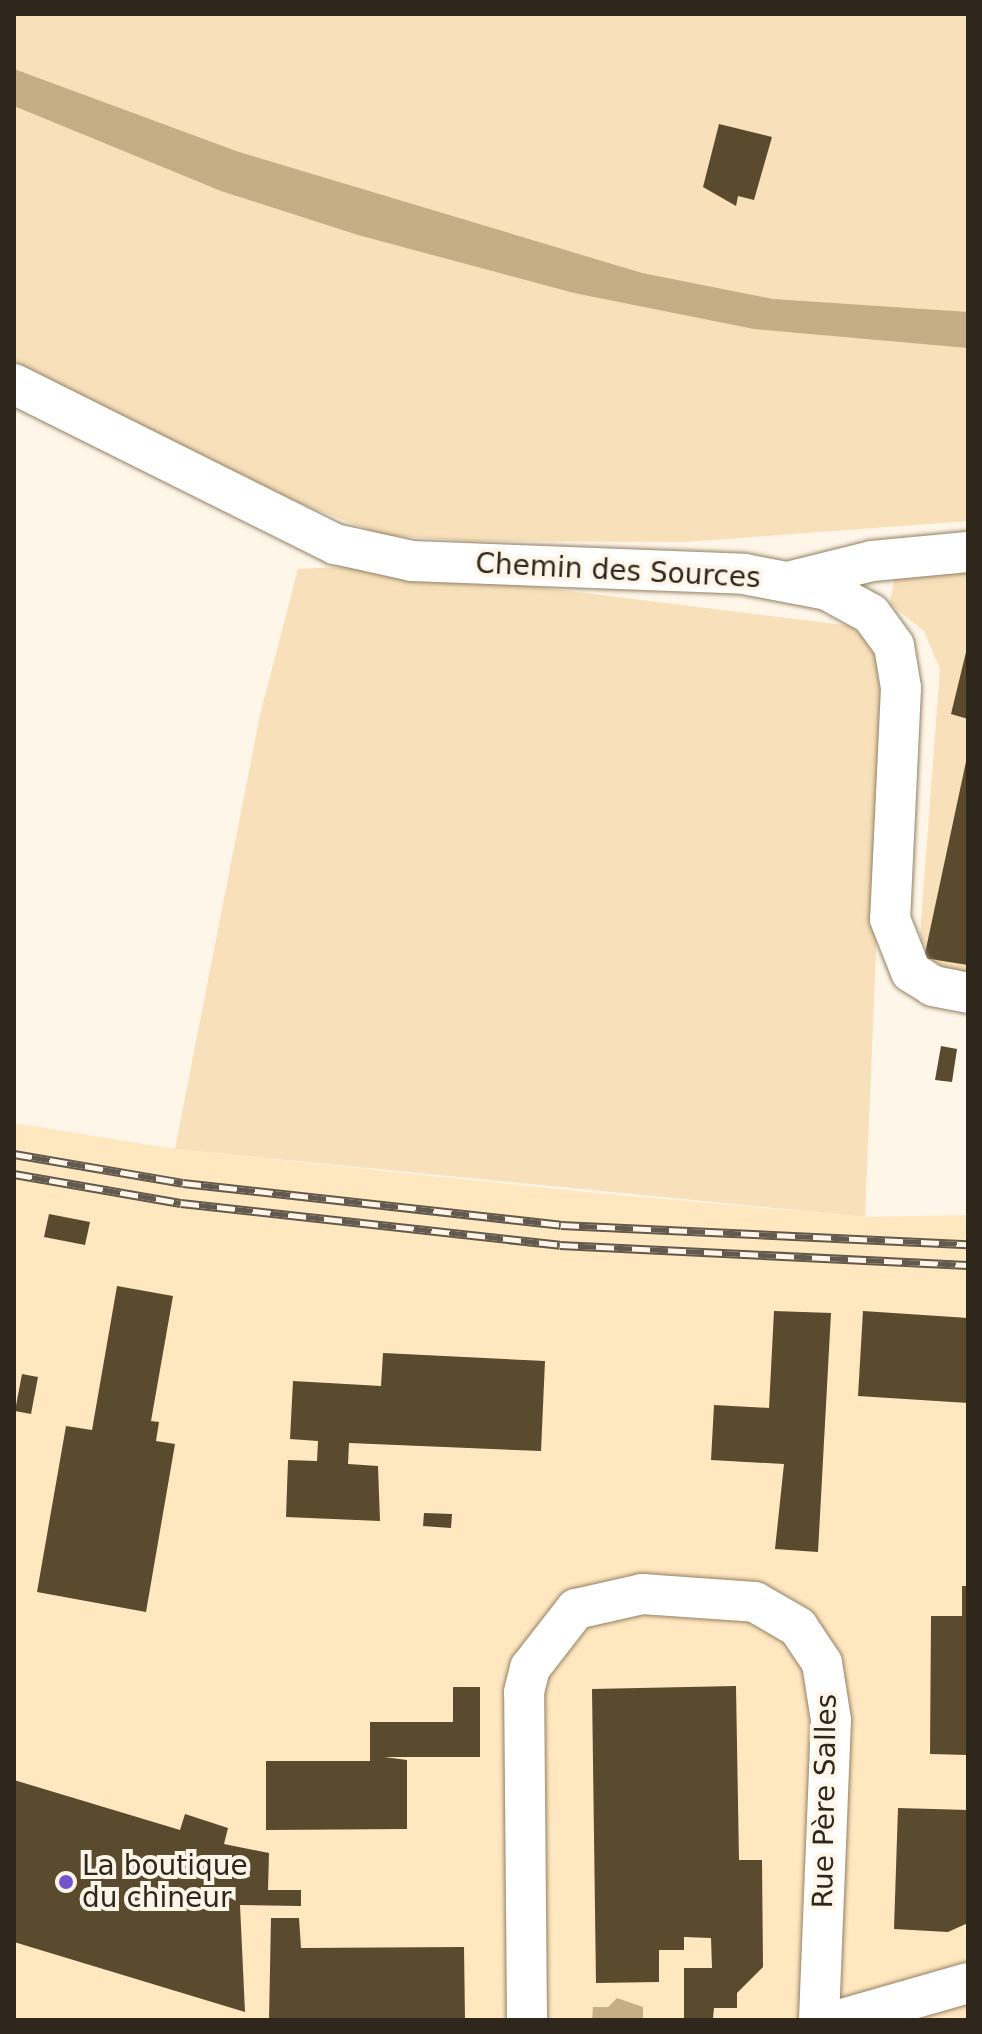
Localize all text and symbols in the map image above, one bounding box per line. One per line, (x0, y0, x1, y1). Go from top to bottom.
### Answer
street label: Chemin des Sources (475, 547, 761, 595)
street label: Rue Père Salles (806, 1693, 844, 1909)
place label: La boutique du chineur (82, 1849, 248, 1915)
marker: La boutique du chineur (57, 1873, 75, 1891)

